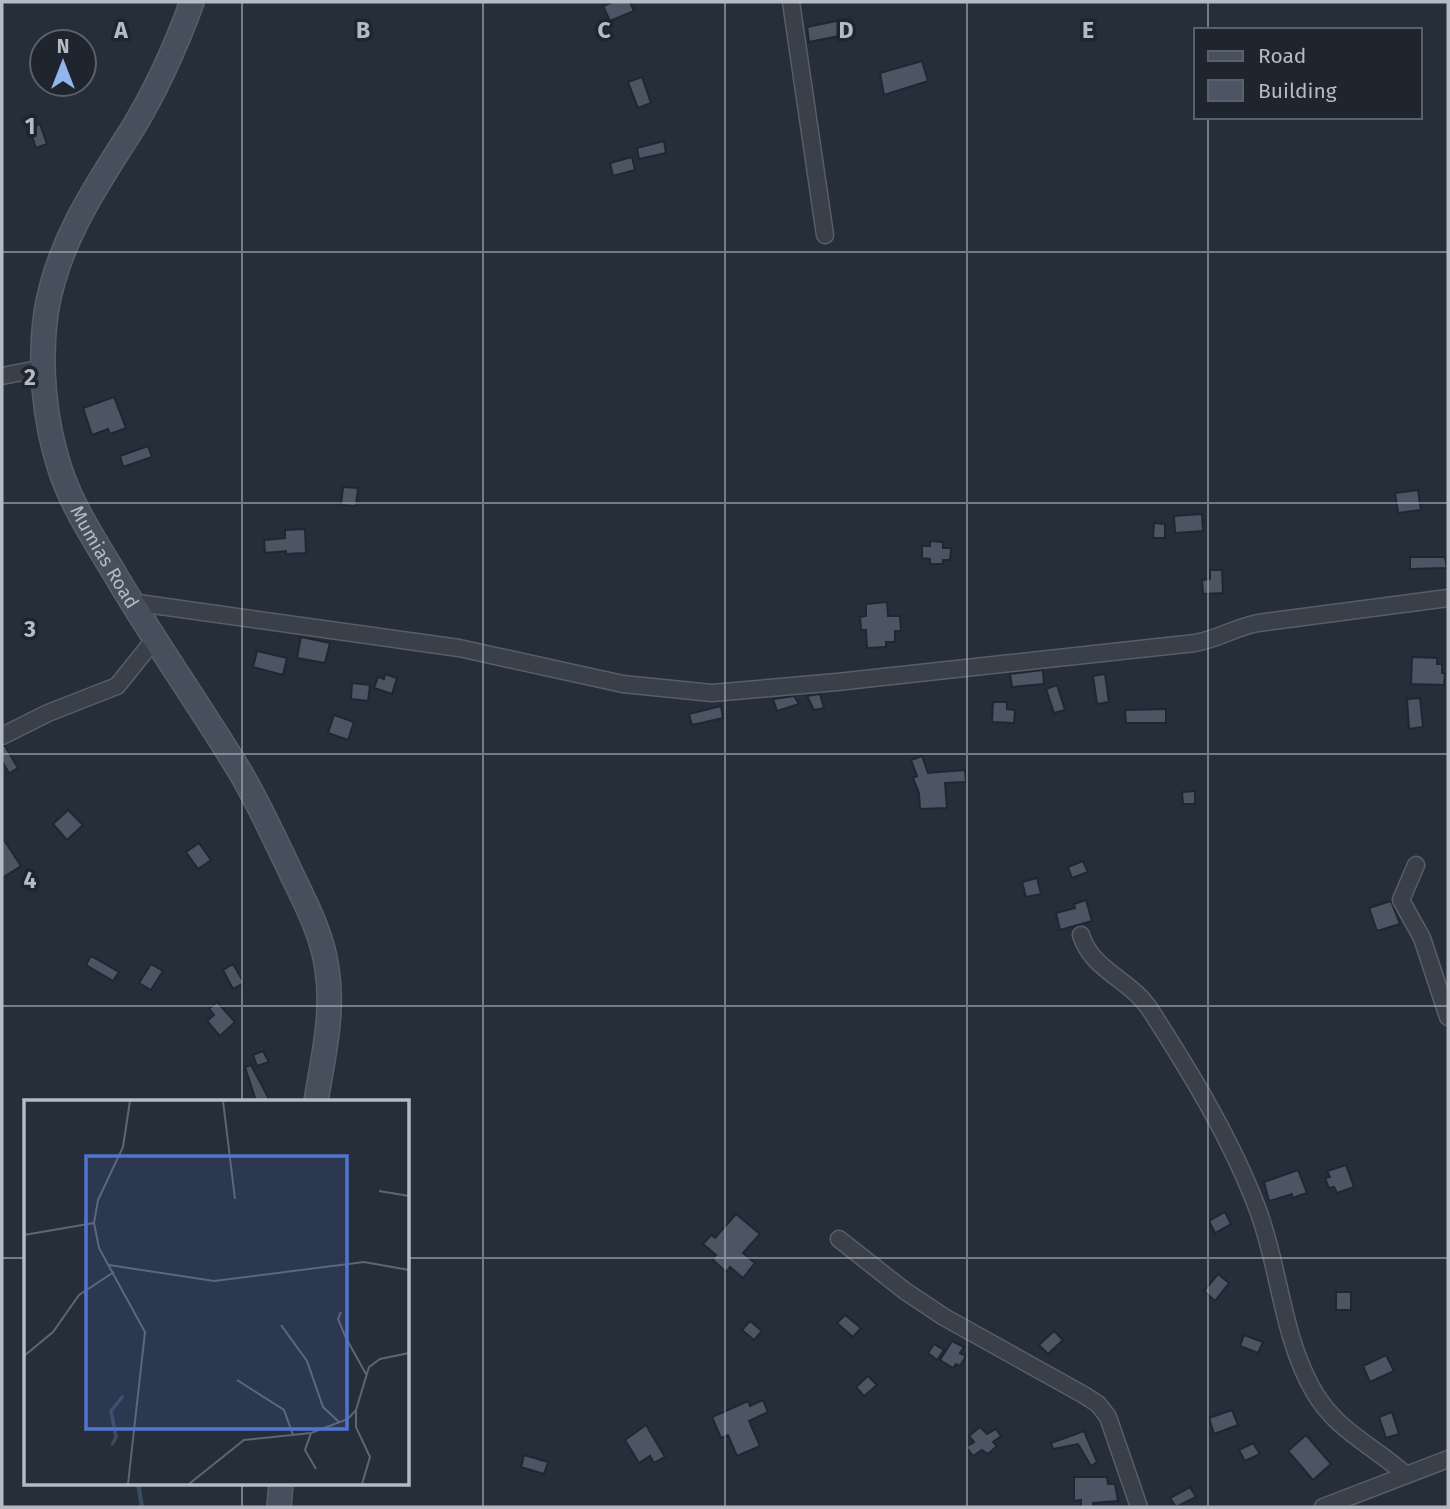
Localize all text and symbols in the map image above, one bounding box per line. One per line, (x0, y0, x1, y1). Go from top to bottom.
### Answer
text: A (113, 16, 128, 44)
text: B (356, 16, 370, 44)
text: C (597, 16, 611, 44)
text: D (839, 16, 854, 44)
text: E (1082, 16, 1094, 44)
north arrow (28, 28, 98, 98)
legend (1194, 28, 1422, 119)
text: N (57, 35, 69, 58)
text: Road (1258, 43, 1306, 69)
text: Building (1258, 78, 1337, 104)
text: 1 (25, 112, 35, 140)
text: 2 (24, 363, 36, 391)
street label: Mumias Road (65, 502, 144, 613)
text: 3 (23, 615, 36, 643)
text: 4 (24, 866, 37, 894)
inset map (24, 1100, 410, 1484)

